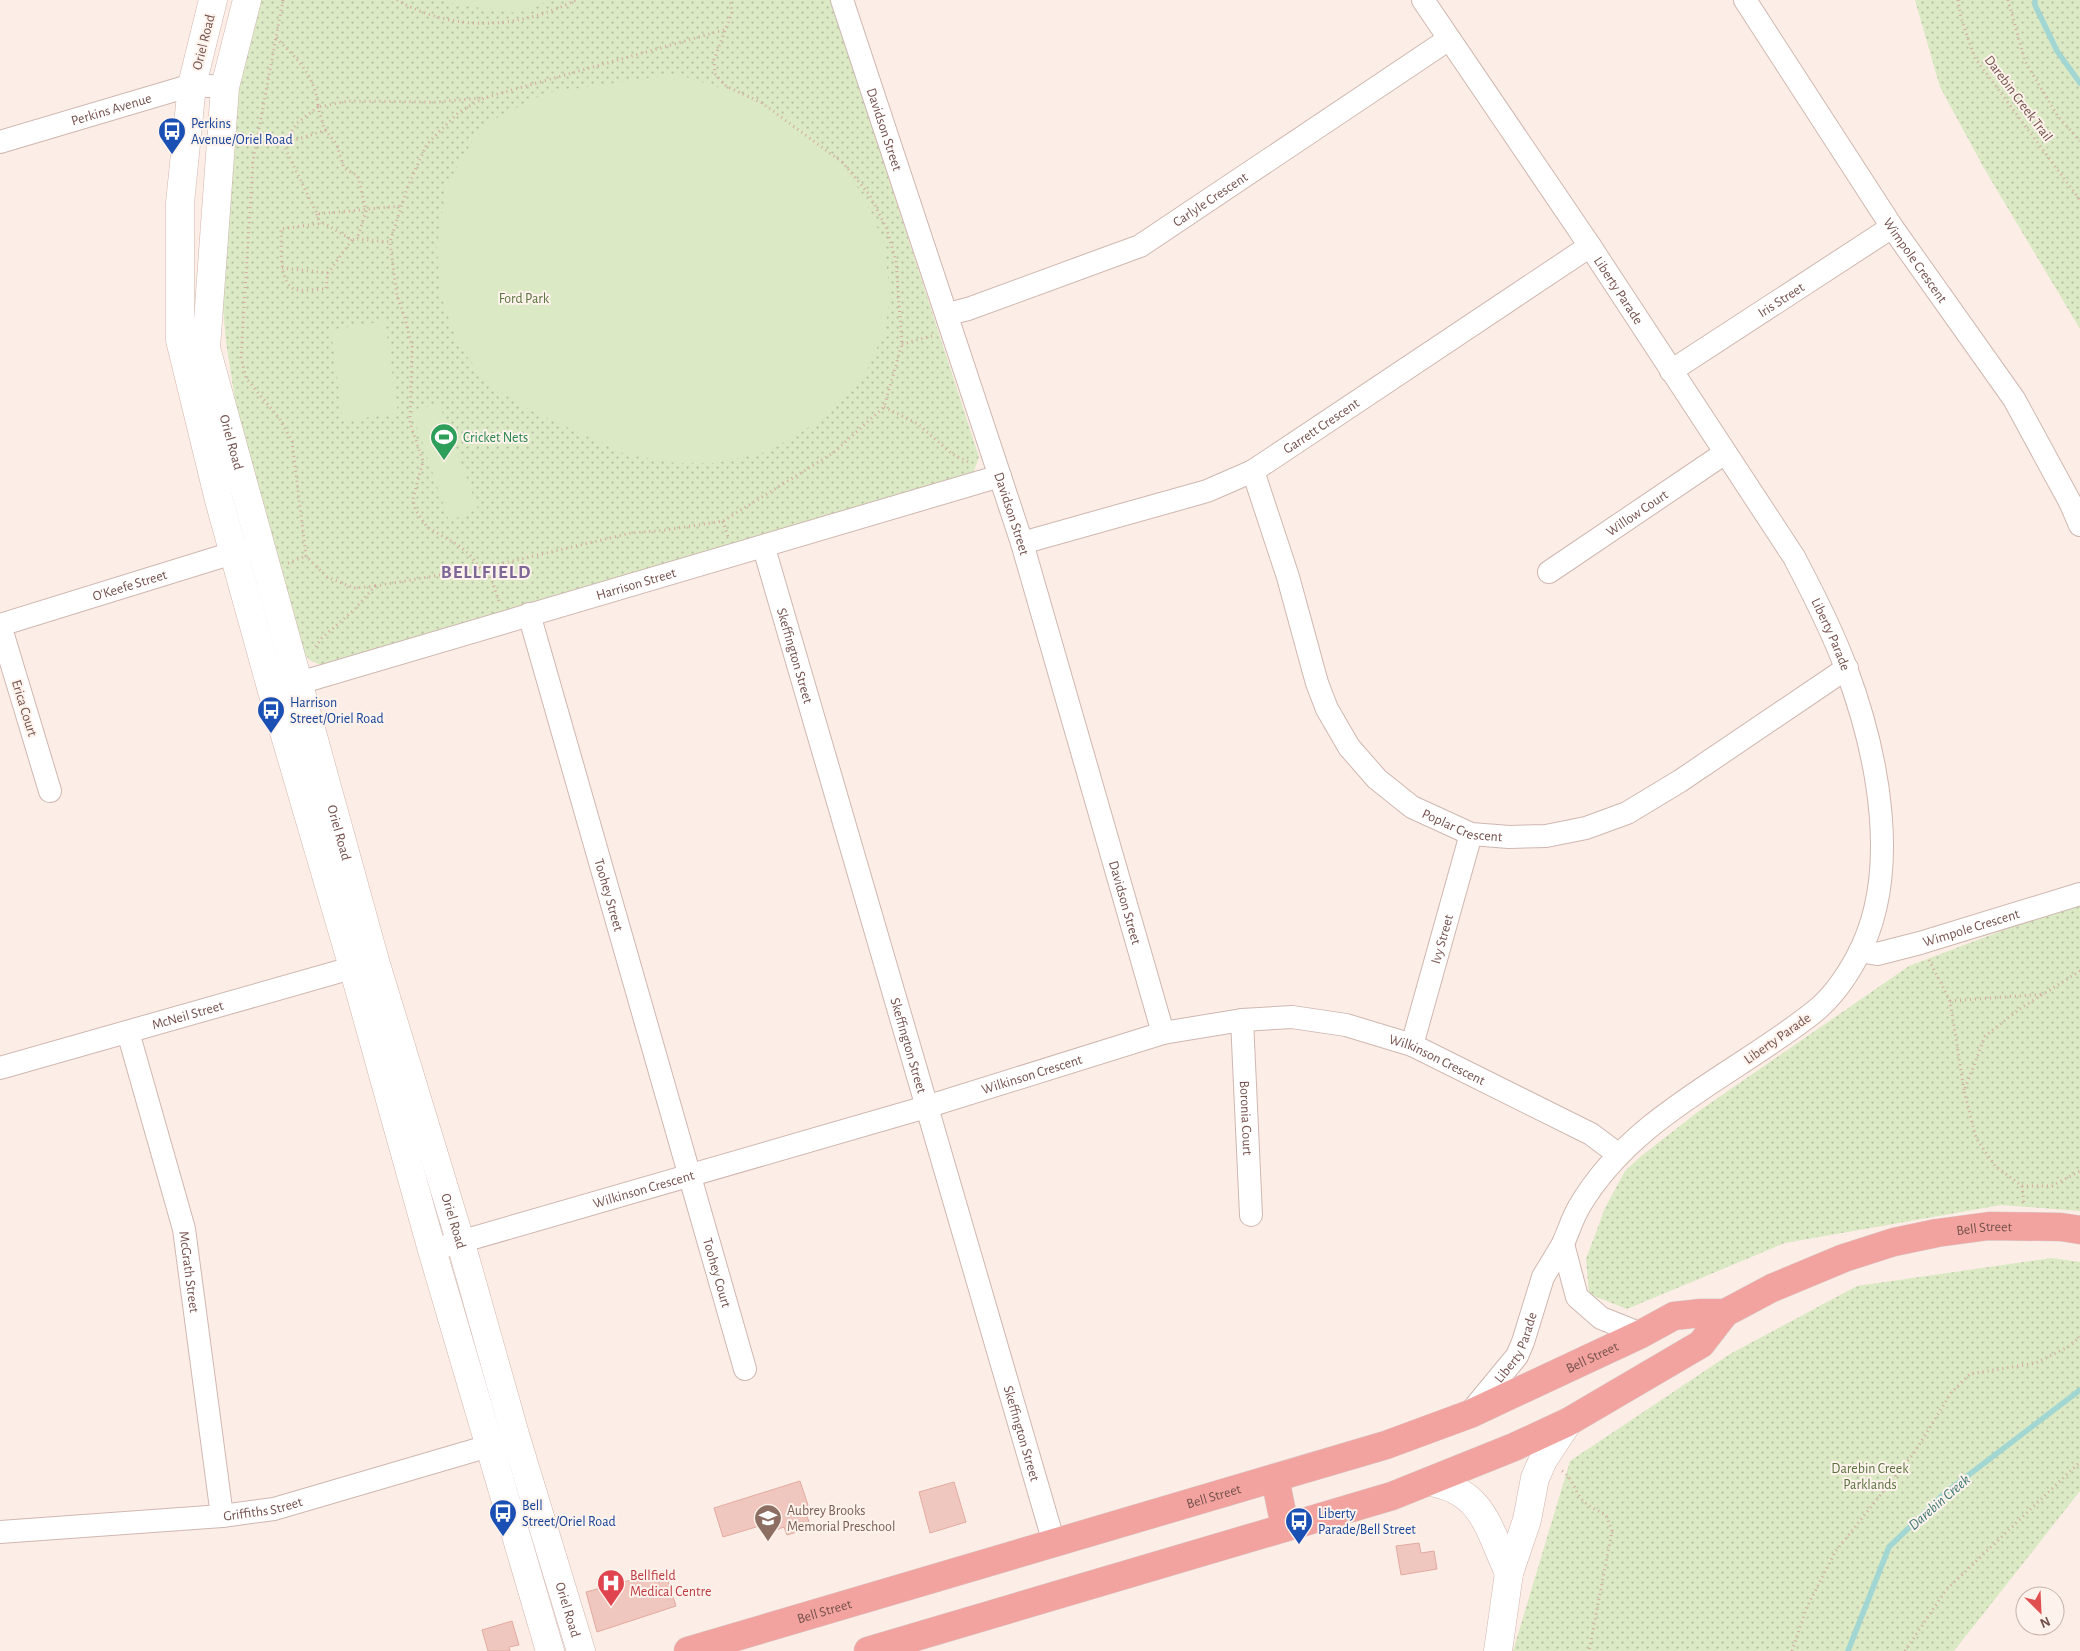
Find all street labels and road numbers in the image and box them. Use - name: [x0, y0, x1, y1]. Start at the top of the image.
- street label: Oriel Road: [190, 13, 218, 72]
- street label: Darebin Creek Trail: [1982, 53, 2055, 144]
- street label: Davidson Street: [864, 86, 904, 173]
- street label: Perkins Avenue: [70, 91, 153, 128]
- street label: Carlyle Crescent: [1171, 170, 1251, 230]
- street label: Wimpole Crescent: [1880, 216, 1950, 306]
- street label: Liberty Parade: [1591, 254, 1645, 327]
- street label: Iris Street: [1756, 280, 1807, 320]
- street label: Garrett Crescent: [1281, 396, 1362, 457]
- street label: Oriel Road: [217, 413, 245, 472]
- street label: Davidson Street: [991, 471, 1031, 557]
- street label: Willow Court: [1604, 487, 1671, 539]
- street label: Harrison Street: [595, 566, 678, 603]
- street label: O'Keefe Street: [91, 568, 169, 604]
- street label: Liberty Parade: [1808, 596, 1852, 673]
- street label: Skeffington Street: [774, 606, 815, 706]
- street label: Erica Court: [9, 678, 39, 739]
- street label: Oriel Road: [324, 803, 353, 862]
- street label: Poplar Crescent: [1420, 807, 1503, 844]
- street label: Toohey Street: [591, 857, 626, 933]
- street label: Davidson Street: [1106, 859, 1143, 947]
- street label: Wimpole Crescent: [1921, 907, 2022, 950]
- street label: Ivy Street: [1429, 913, 1456, 966]
- street label: Skeffington Street: [887, 996, 929, 1095]
- street label: McNeil Street: [150, 999, 226, 1032]
- street label: Liberty Parade: [1742, 1011, 1814, 1067]
- street label: Wilkinson Crescent: [1387, 1032, 1488, 1088]
- street label: Wilkinson Crescent: [980, 1053, 1084, 1097]
- street label: Boronia Court: [1237, 1080, 1254, 1156]
- street label: Wilkinson Crescent: [591, 1168, 696, 1211]
- street label: Oriel Road: [438, 1192, 468, 1250]
- street label: Bell Street: [1955, 1220, 2013, 1238]
- street label: McGrath Street: [176, 1230, 201, 1314]
- street label: Toohey Court: [700, 1237, 733, 1310]
- street label: Liberty Parade: [1492, 1311, 1540, 1386]
- street label: Bell Street: [1564, 1339, 1621, 1376]
- street label: Skeffington Street: [1000, 1384, 1042, 1483]
- street label: Bell Street: [1185, 1482, 1243, 1511]
- street label: Griffiths Street: [222, 1495, 305, 1524]
- street label: Oriel Road: [552, 1580, 582, 1639]
- street label: Bell Street: [796, 1597, 854, 1626]

